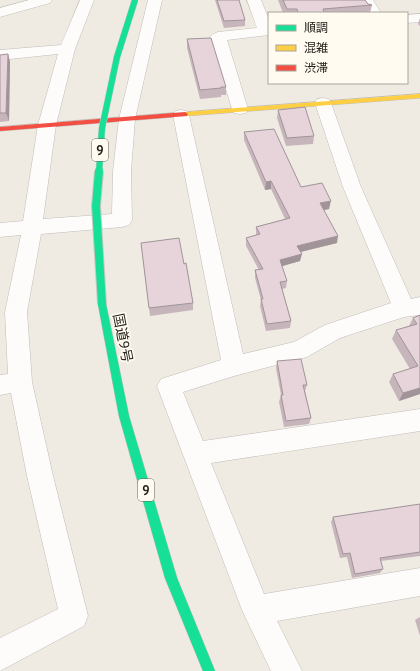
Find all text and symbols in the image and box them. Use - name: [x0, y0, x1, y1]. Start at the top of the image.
- legend: [268, 12, 408, 84]
- text: 順調: [304, 20, 328, 35]
- text: 混雑: [304, 40, 328, 55]
- text: 渋滞: [304, 60, 328, 75]
- road number: 9: [92, 139, 108, 161]
- street label: 国道9号: [109, 312, 137, 364]
- road number: 9: [138, 479, 154, 501]

